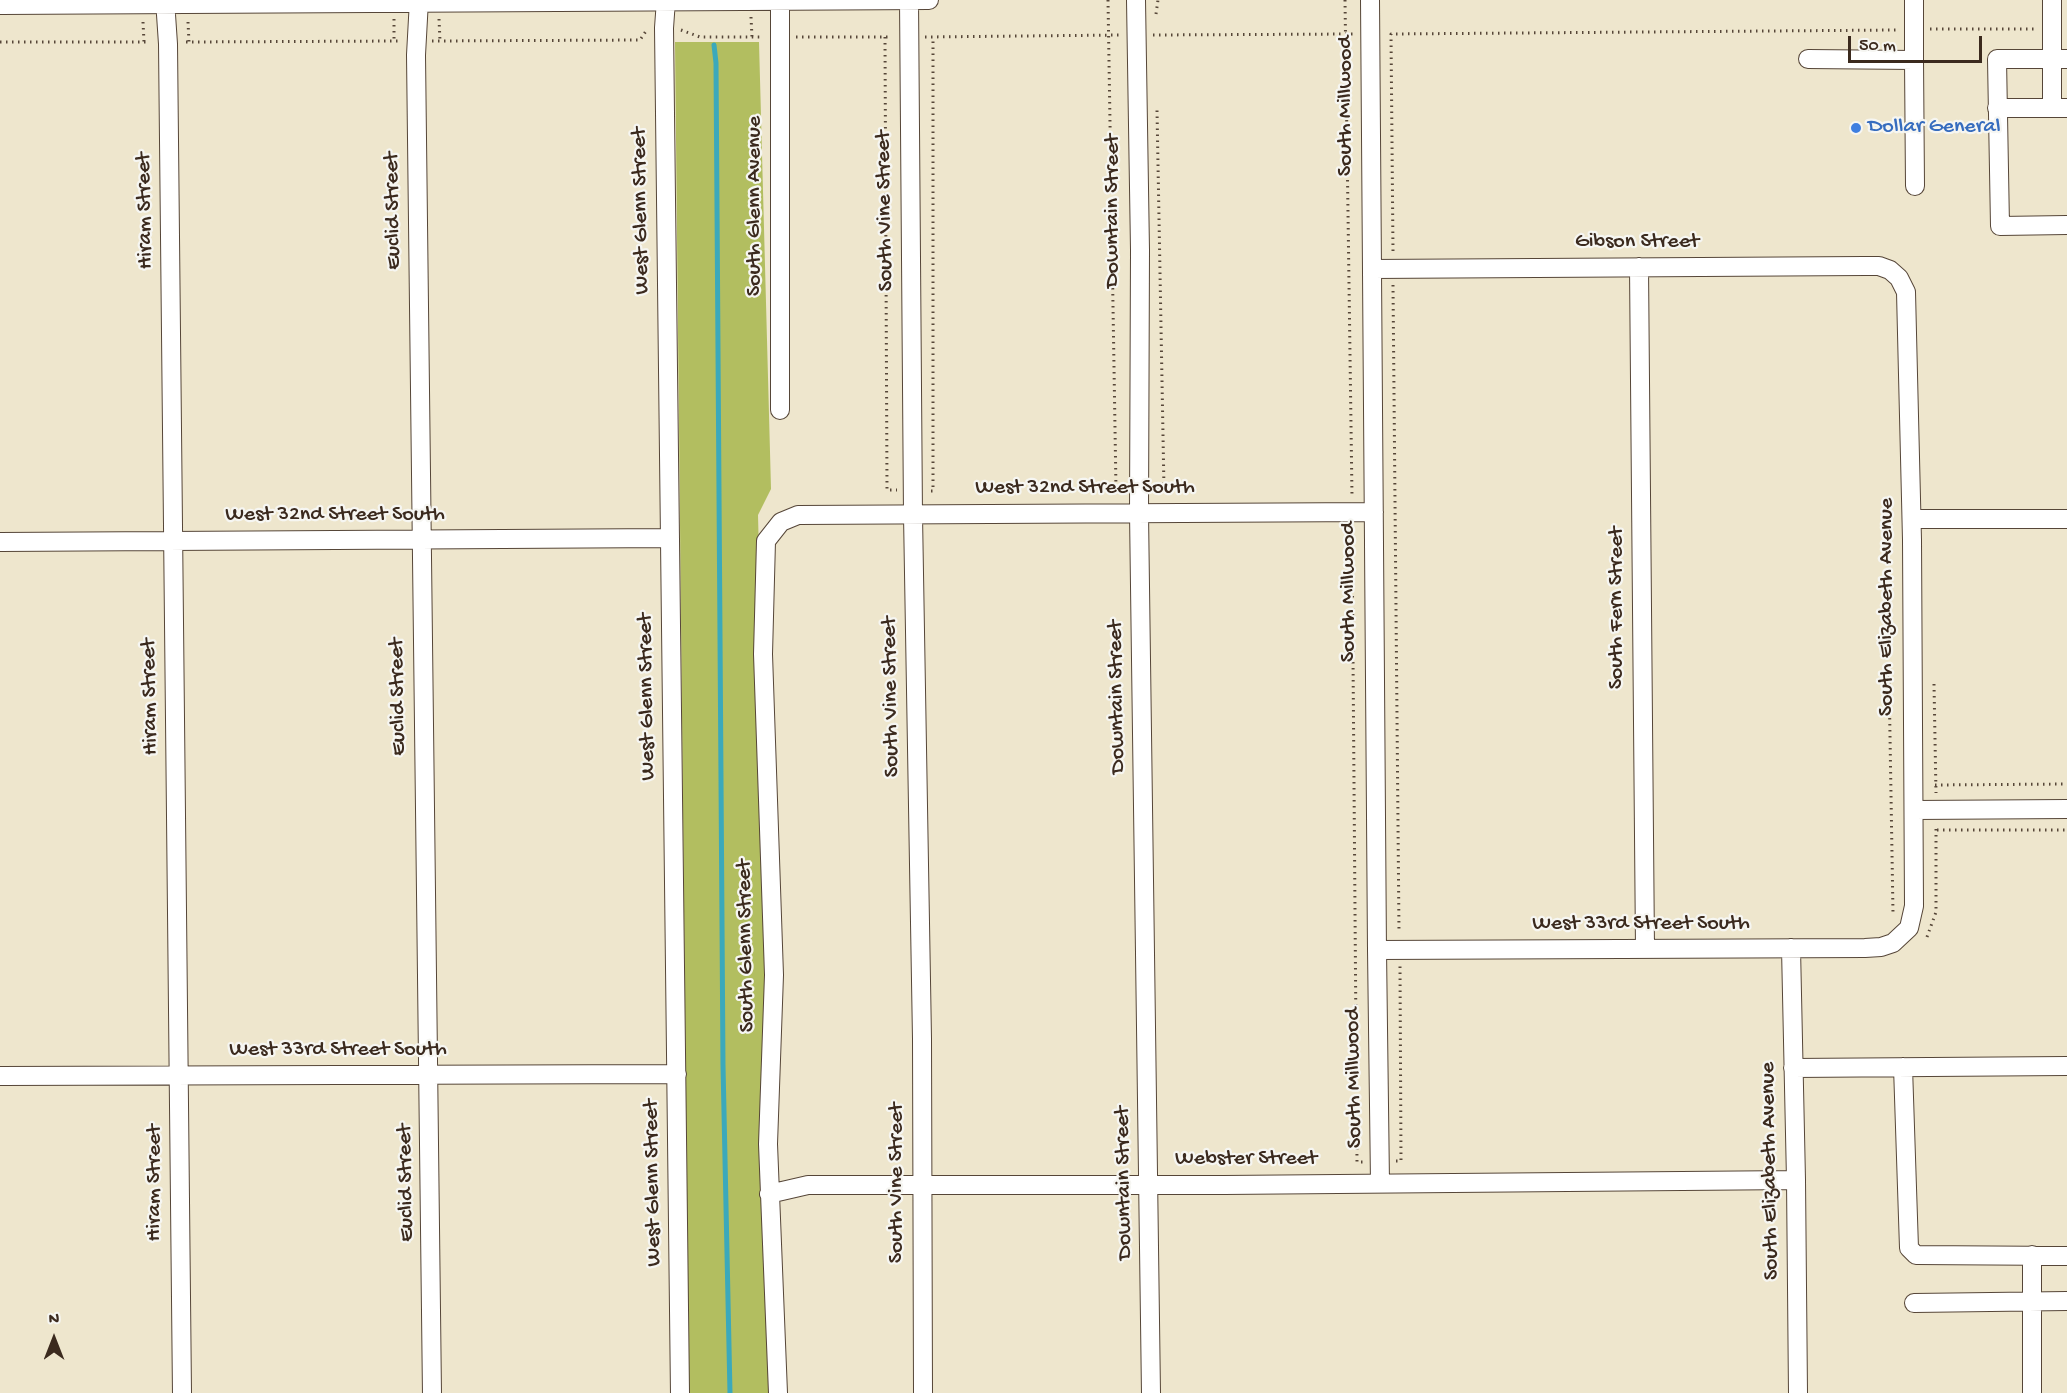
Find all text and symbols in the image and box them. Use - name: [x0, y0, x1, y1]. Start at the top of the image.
- scale bar: [1851, 24, 1984, 62]
- street label: South Millwood: [1334, 36, 1360, 176]
- text: 50 m: [1859, 36, 1896, 57]
- place label: Dollar General: [1868, 115, 2001, 141]
- street label: South Glenn Avenue: [743, 116, 769, 296]
- marker: Dollar General: [1849, 121, 1863, 135]
- street label: West Glenn Street: [627, 127, 657, 295]
- street label: South Vine Street: [871, 130, 901, 292]
- street label: Downtain Street: [1101, 134, 1127, 288]
- street label: Hiram Street: [132, 152, 160, 270]
- street label: Euclid Street: [380, 152, 408, 270]
- street label: Gibson Street: [1575, 230, 1699, 256]
- street label: West 32nd Street South: [975, 476, 1195, 502]
- street label: South Elizabeth Avenue: [1875, 498, 1901, 716]
- street label: West 32nd Street South: [225, 503, 445, 529]
- street label: South Millwood: [1337, 522, 1363, 662]
- street label: South Fern Street: [1605, 527, 1631, 689]
- street label: West Glenn Street: [633, 613, 663, 781]
- street label: South Vine Street: [877, 616, 907, 778]
- street label: Downtain Street: [1103, 620, 1133, 774]
- street label: Hiram Street: [137, 638, 165, 756]
- street label: Euclid Street: [385, 638, 413, 756]
- street label: South Glenn Street: [732, 859, 762, 1033]
- street label: West 33rd Street South: [1532, 912, 1750, 938]
- street label: South Millwood: [1341, 1008, 1369, 1148]
- street label: West 33rd Street South: [229, 1038, 447, 1064]
- street label: South Elizabeth Avenue: [1756, 1062, 1786, 1280]
- street label: West Glenn Street: [639, 1099, 669, 1267]
- street label: South Vine Street: [885, 1103, 911, 1263]
- street label: Downtain Street: [1110, 1106, 1140, 1260]
- street label: Euclid Street: [393, 1124, 421, 1242]
- street label: Hiram Street: [143, 1125, 169, 1241]
- street label: Webster Street: [1175, 1147, 1317, 1173]
- north arrow: [24, 1309, 84, 1369]
- text: N: [49, 1311, 59, 1330]

